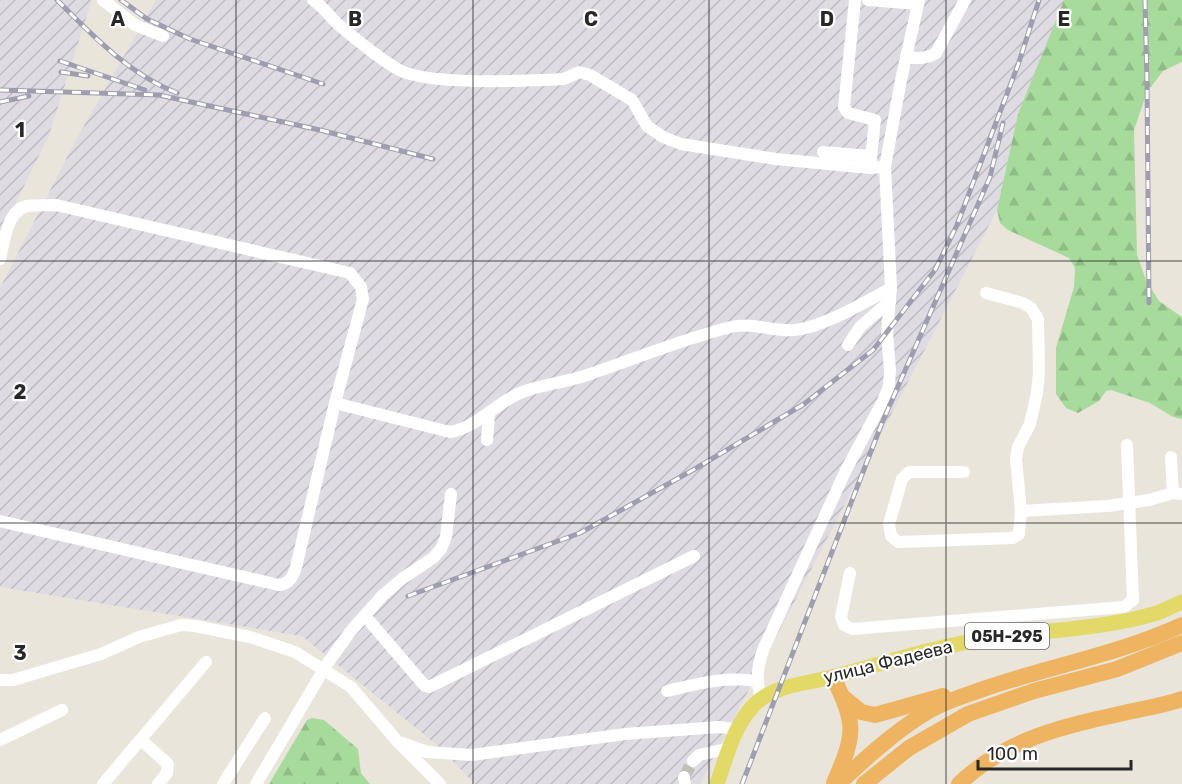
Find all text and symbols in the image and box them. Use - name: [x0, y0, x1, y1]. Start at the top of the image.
- text: A: [111, 7, 126, 31]
- text: B: [348, 7, 362, 31]
- text: C: [584, 7, 598, 31]
- text: D: [820, 7, 834, 31]
- text: E: [1058, 7, 1070, 31]
- text: 1: [15, 118, 25, 142]
- text: 2: [14, 380, 27, 404]
- road number: 05Н-295: [965, 623, 1049, 649]
- street label: улица Фадеева: [821, 635, 955, 689]
- text: 3: [13, 641, 27, 665]
- scale bar: [978, 733, 1131, 771]
- text: 100 m: [987, 743, 1038, 765]

